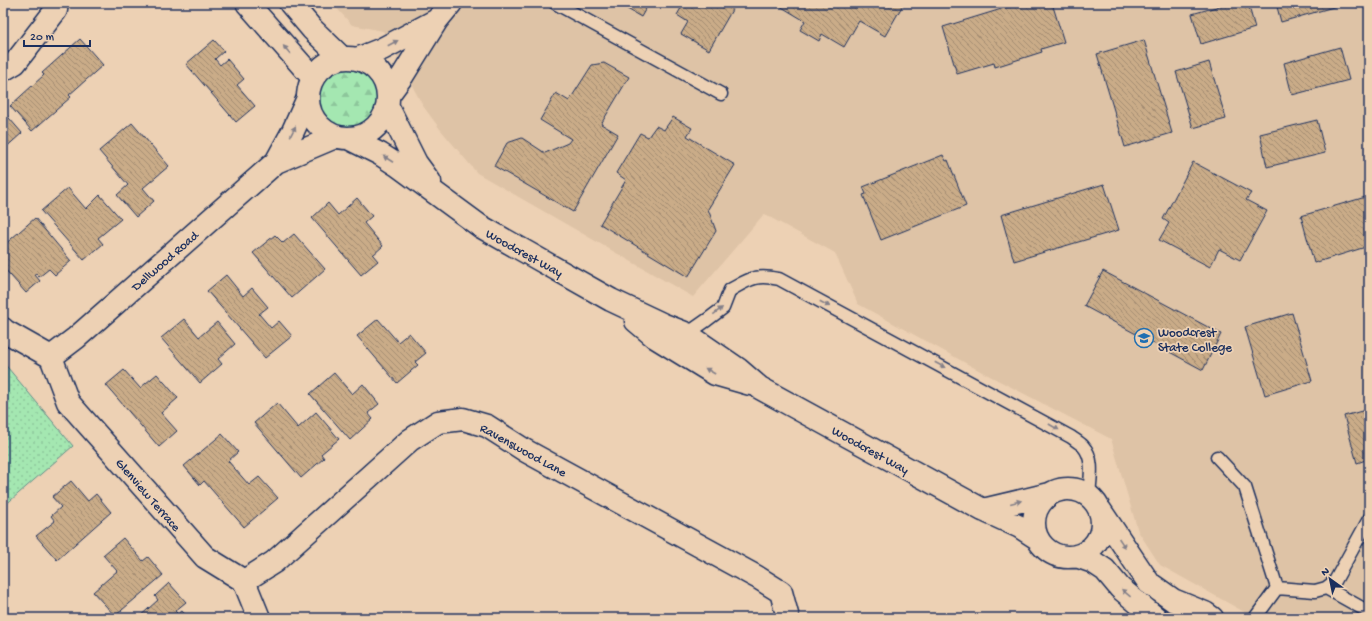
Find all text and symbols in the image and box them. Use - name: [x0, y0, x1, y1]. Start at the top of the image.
- scale bar: [24, 22, 90, 48]
- text: 20 m: [30, 31, 55, 45]
- one-way arrow: [387, 40, 399, 46]
- one-way arrow: [283, 45, 292, 54]
- one-way arrow: [290, 125, 296, 137]
- one-way arrow: [383, 155, 393, 163]
- street label: Woodcrest Way: [483, 227, 565, 282]
- street label: Dellwood Road: [128, 228, 203, 296]
- one-way arrow: [819, 301, 831, 307]
- one-way arrow: [713, 307, 724, 315]
- place label: Woodcrest State College: [1158, 326, 1232, 356]
- school or university icon: Woodcrest State College: [1133, 327, 1155, 349]
- one-way arrow: [934, 362, 946, 368]
- one-way arrow: [704, 367, 716, 374]
- street label: Ravenswood Lane: [477, 421, 569, 481]
- street label: Woodcrest Way: [829, 424, 911, 479]
- one-way arrow: [1048, 424, 1060, 430]
- street label: Glenview Terrace: [111, 456, 183, 535]
- one-way arrow: [1010, 499, 1022, 505]
- one-way arrow: [1118, 537, 1126, 548]
- north arrow: [1310, 559, 1350, 599]
- text: N: [1319, 565, 1332, 579]
- one-way arrow: [1121, 588, 1132, 597]

